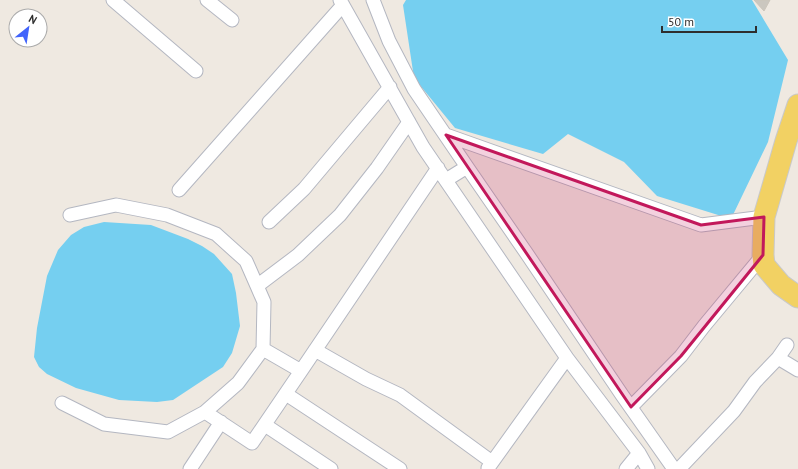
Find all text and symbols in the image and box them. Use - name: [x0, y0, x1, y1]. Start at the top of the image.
- north arrow: [8, 8, 48, 48]
- scale bar: [662, 8, 756, 34]
- text: N: [26, 11, 40, 27]
- text: 50 m: [668, 14, 694, 29]

